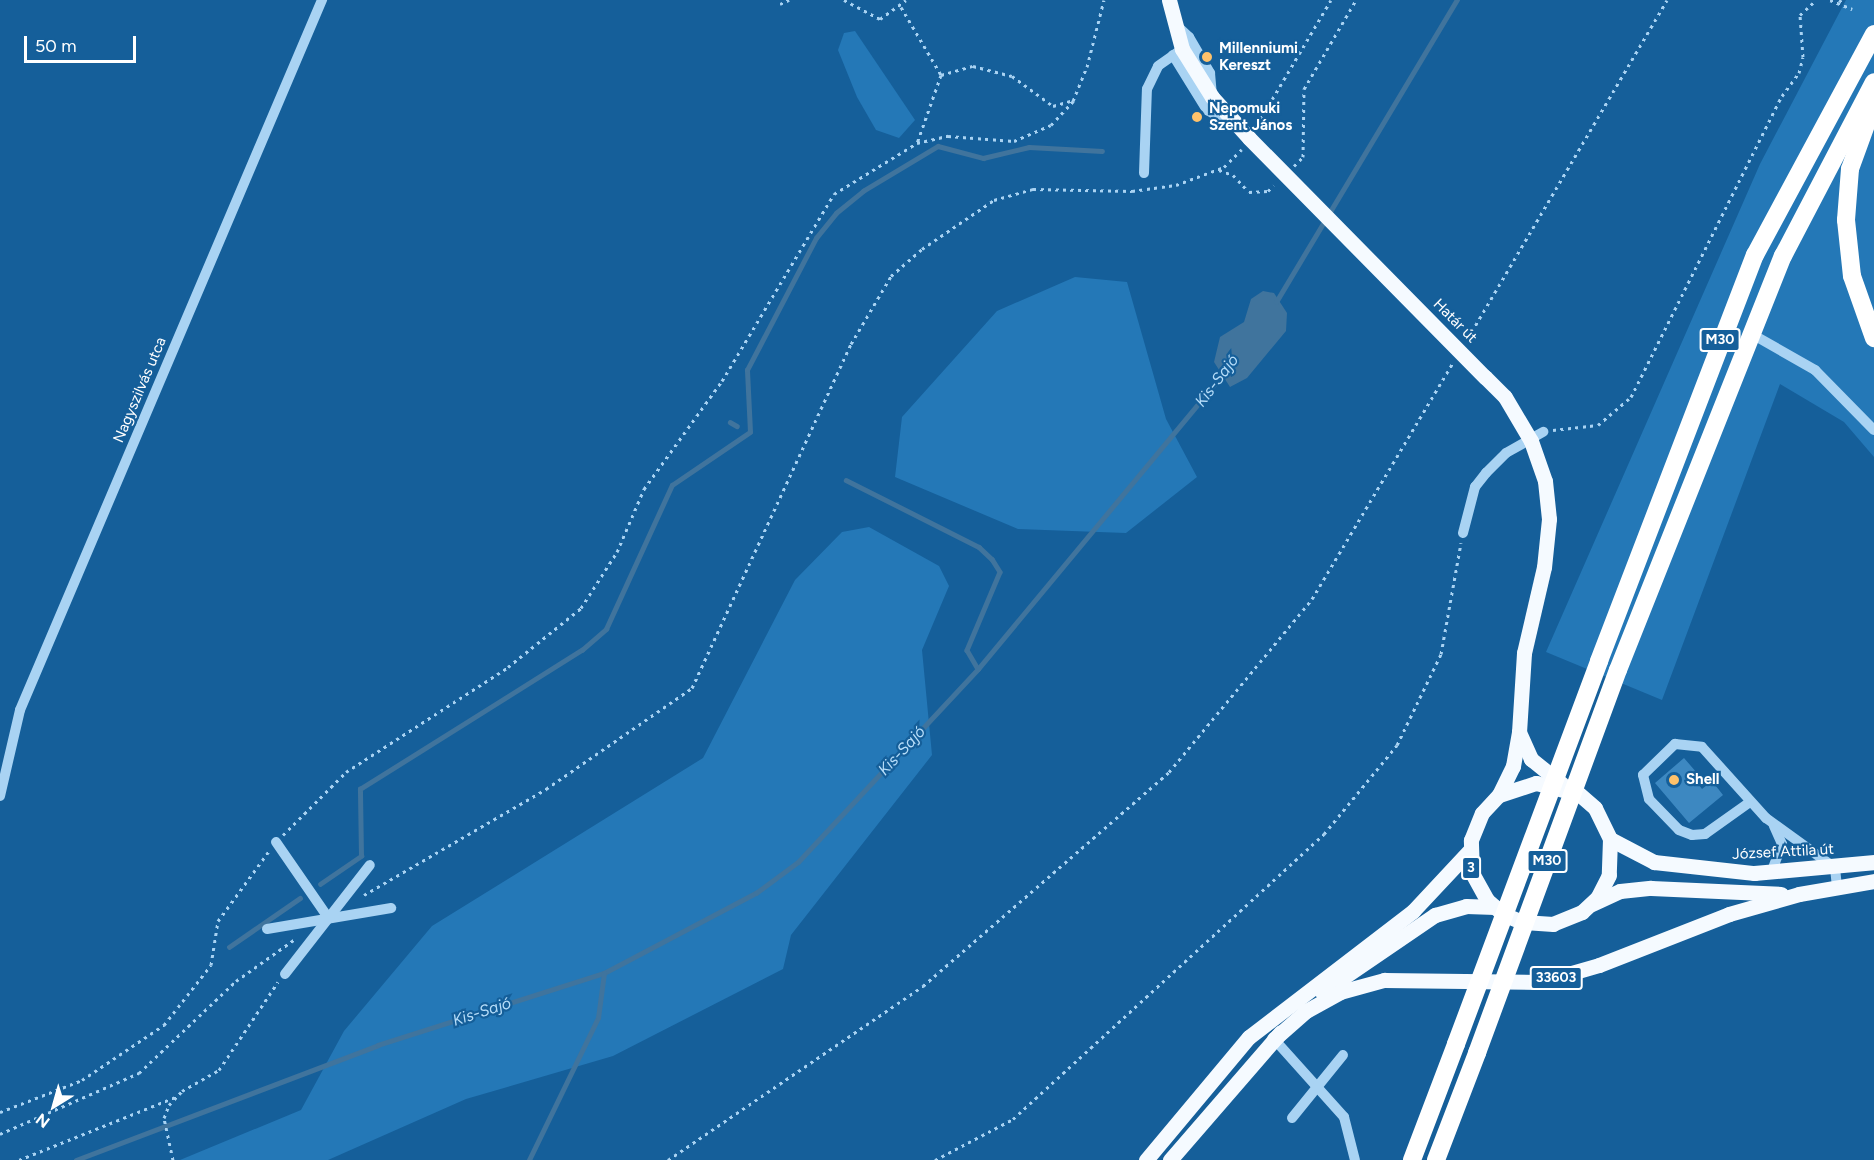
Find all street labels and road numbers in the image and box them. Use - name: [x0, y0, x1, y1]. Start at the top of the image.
- street label: Határ út: [1429, 295, 1481, 347]
- road number: M30: [1699, 329, 1741, 351]
- street label: Nagyszilvás utca: [110, 335, 170, 445]
- street label: József Attila út: [1732, 840, 1834, 864]
- road number: M30: [1526, 850, 1568, 872]
- road number: 3: [1460, 857, 1482, 879]
- road number: 33603: [1529, 967, 1583, 989]

